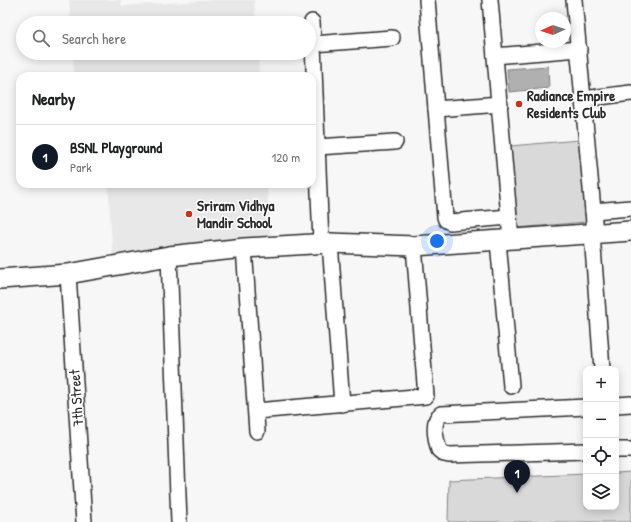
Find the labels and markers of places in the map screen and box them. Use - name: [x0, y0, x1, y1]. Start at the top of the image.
- place label: Radiance Empire Residents Club: [527, 85, 615, 123]
- marker: Radiance Empire Residents Club: [514, 99, 524, 109]
- place label: Sriram Vidhya Mandir School: [197, 195, 275, 233]
- marker: Sriram Vidhya Mandir School: [184, 209, 194, 219]
- pin: 1: [504, 460, 530, 493]

